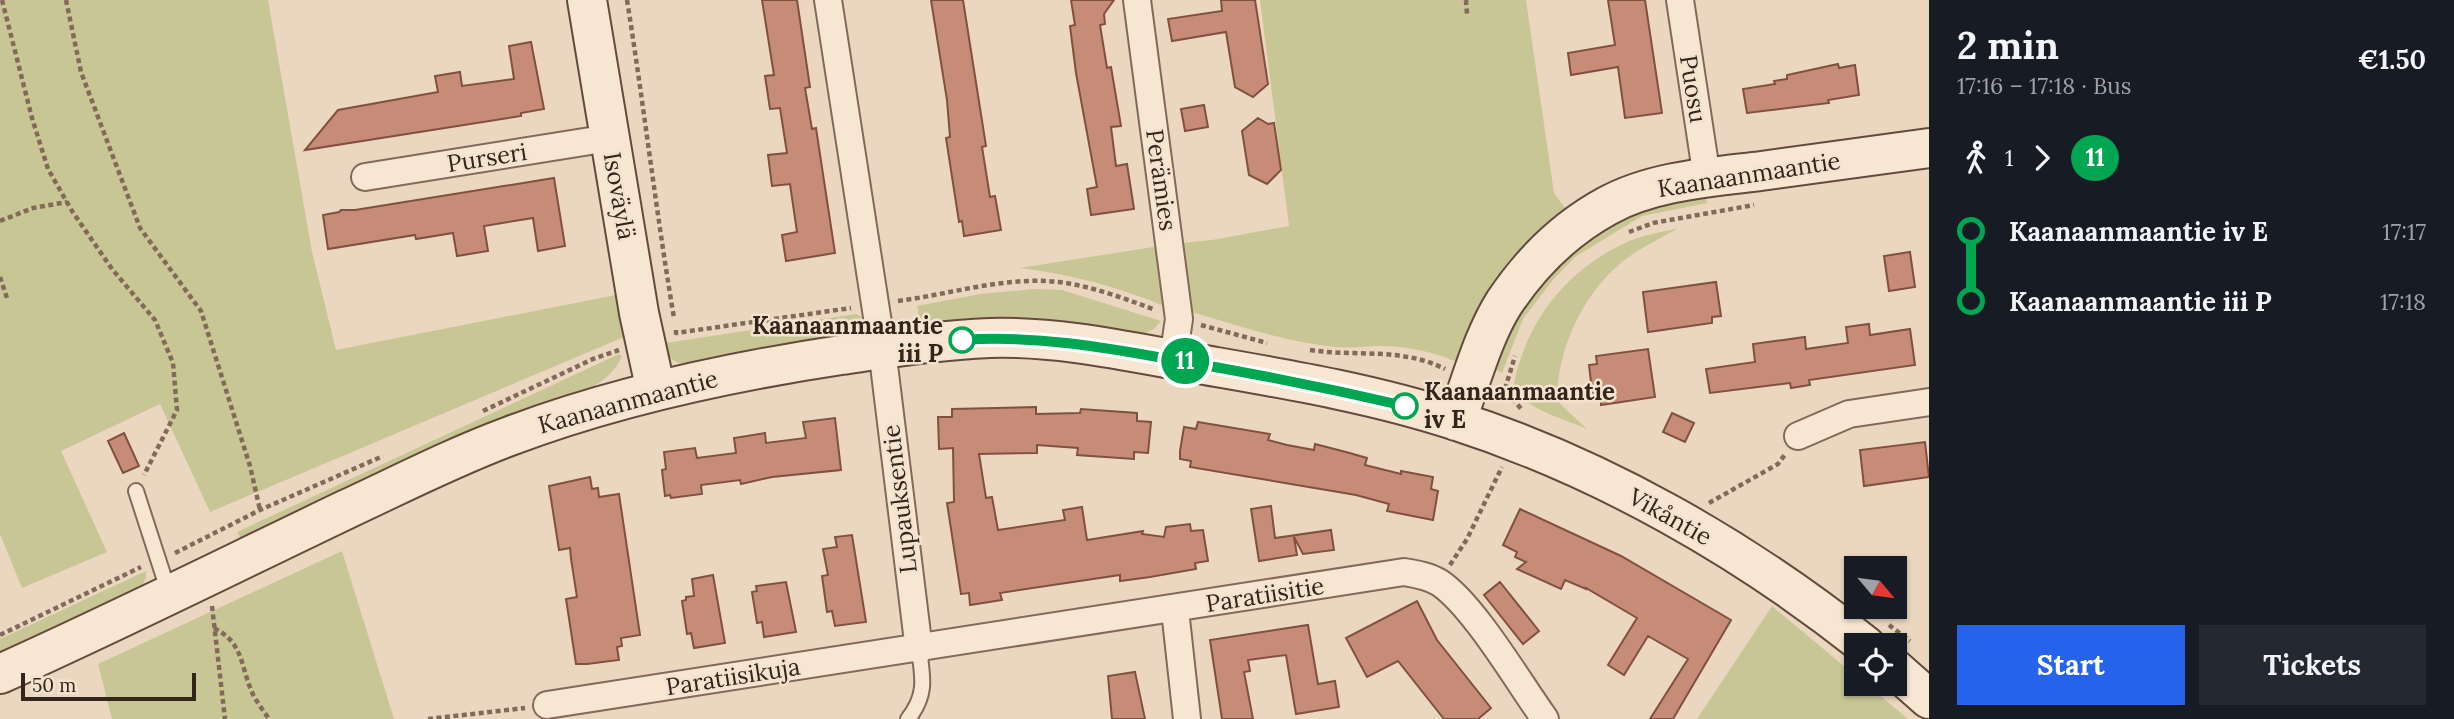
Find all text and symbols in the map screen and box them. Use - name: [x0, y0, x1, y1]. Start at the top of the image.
- text: 2 min: [1957, 21, 2059, 69]
- text: €1.50: [2358, 43, 2426, 76]
- street label: Puosu: [1673, 53, 1714, 125]
- text: 17:16 – 17:18 · Bus: [1957, 71, 2131, 100]
- street label: Perämies: [1139, 127, 1184, 233]
- street label: Purseri: [445, 136, 529, 179]
- icon: walk: [1957, 139, 1995, 177]
- icon: forward: [2023, 139, 2061, 177]
- text: 11: [2085, 142, 2105, 173]
- text: 1: [2005, 143, 2013, 172]
- street label: Kaanaanmaantie: [1655, 145, 1843, 204]
- street label: Isoväylä: [597, 150, 642, 242]
- text: Kaanaanmaantie iv E: [2009, 215, 2268, 248]
- text: 17:17: [2382, 217, 2426, 246]
- text: Kaanaanmaantie iii P: [2009, 285, 2272, 318]
- text: 17:18: [2380, 287, 2426, 316]
- place label: Kaanaanmaantie iii P: [752, 310, 943, 369]
- marker: Kaanaanmaantie iii P: [949, 327, 975, 353]
- line badge: 11: [1154, 338, 1216, 384]
- text: 11: [1175, 345, 1195, 376]
- street label: Kaanaanmaantie: [535, 363, 721, 440]
- place label: Kaanaanmaantie iv E: [1424, 376, 1615, 435]
- marker: Kaanaanmaantie iv E: [1392, 393, 1418, 419]
- street label: Lupauksentie: [875, 423, 924, 575]
- street label: Vikåntie: [1622, 481, 1717, 552]
- north arrow: [1844, 556, 1908, 620]
- map controls: [1844, 556, 1907, 696]
- street label: Paratiisitie: [1204, 570, 1326, 619]
- button: Start: [1957, 625, 2185, 705]
- button: Tickets: [2199, 625, 2426, 705]
- button: locate: [1844, 633, 1907, 696]
- street label: Paratiisikuja: [663, 651, 802, 702]
- scale bar: [21, 670, 196, 702]
- text: 50 m: [32, 673, 76, 697]

